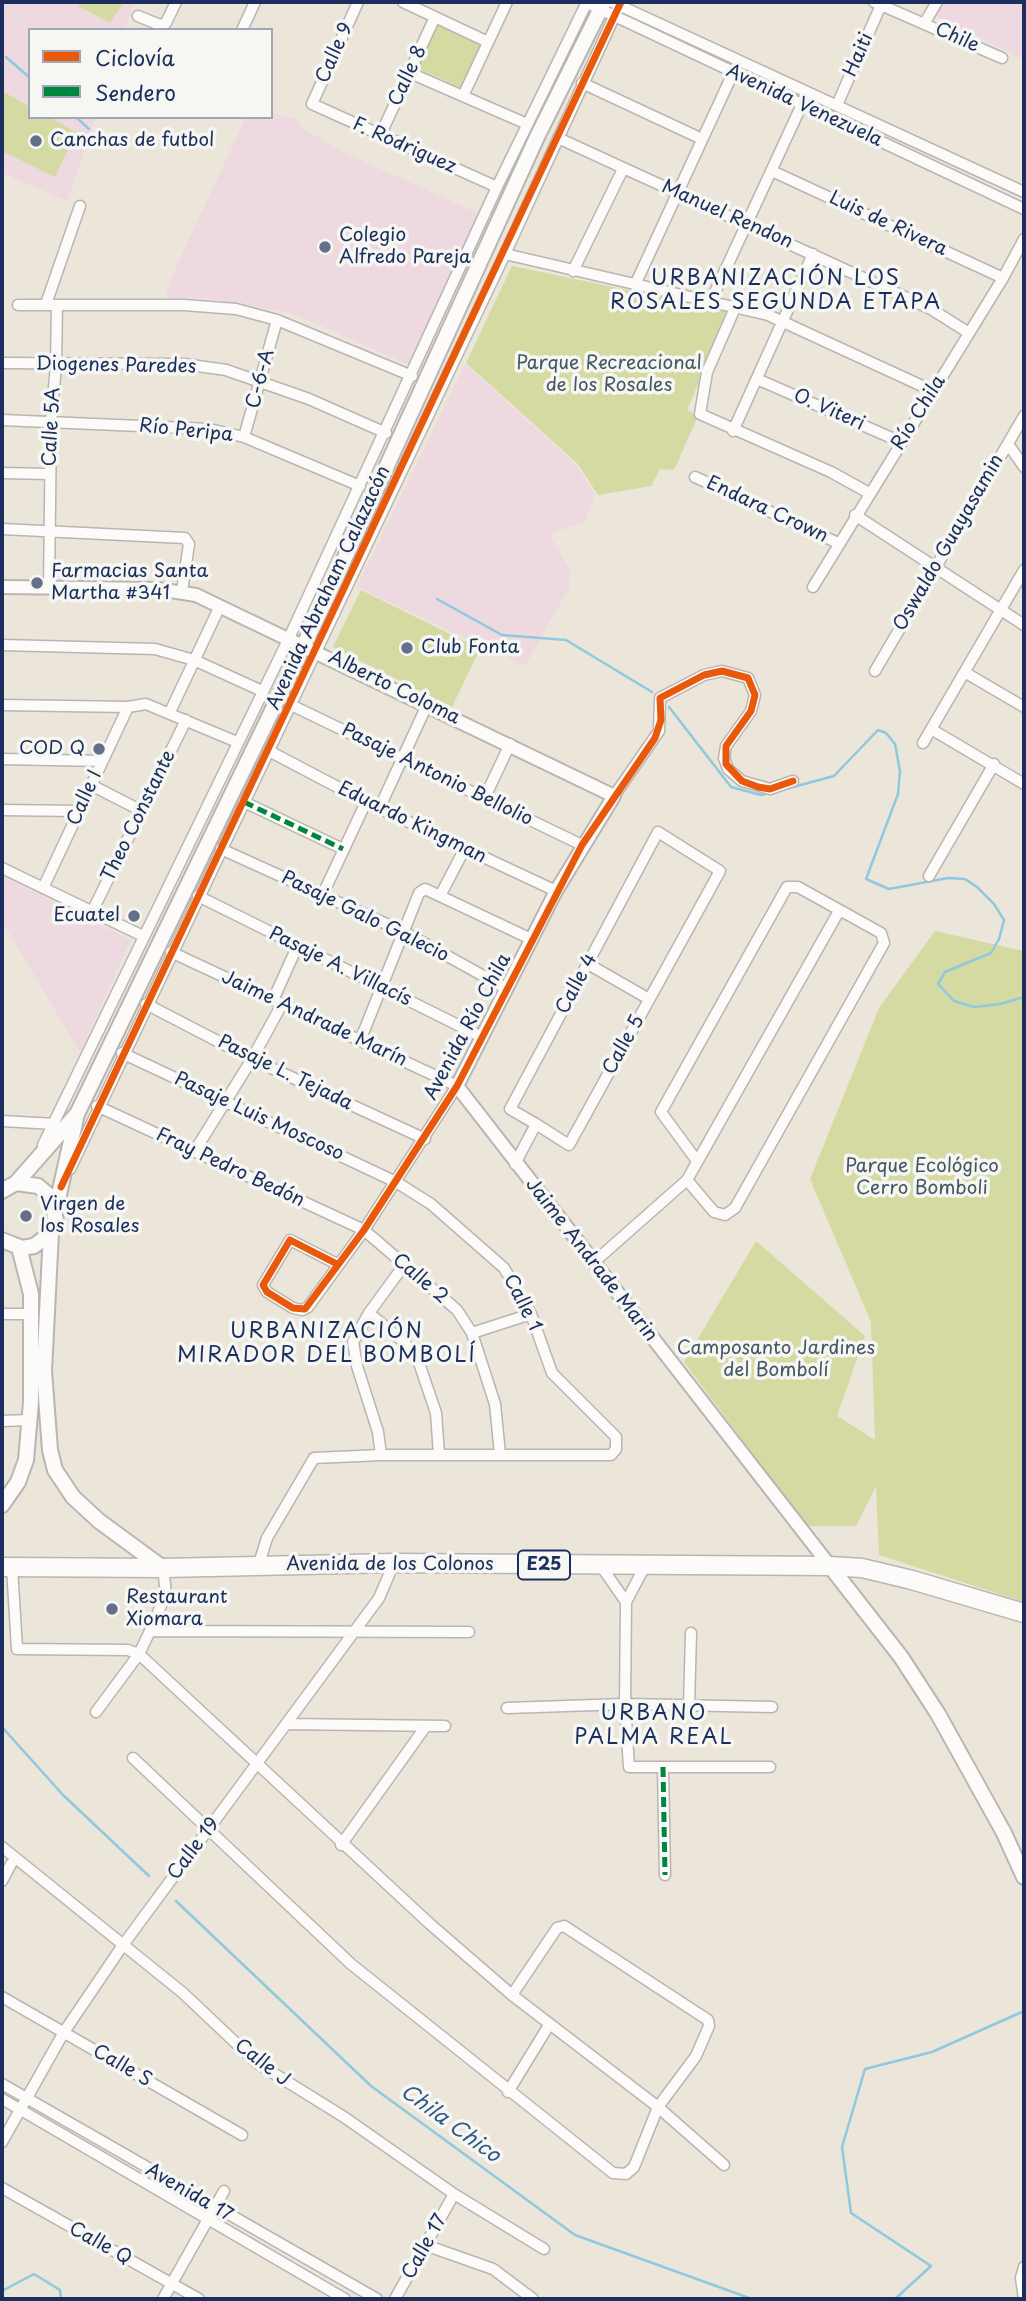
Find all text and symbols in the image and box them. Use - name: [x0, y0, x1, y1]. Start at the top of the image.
- street label: Chile: [931, 18, 983, 58]
- street label: Calle 9: [312, 19, 358, 87]
- legend: [28, 28, 273, 119]
- street label: Haiti: [839, 29, 879, 81]
- text: Ciclovía: [95, 41, 175, 73]
- street label: Calle 8: [384, 42, 432, 110]
- street label: Avenida Venezuela: [722, 60, 886, 152]
- text: Sendero: [95, 76, 176, 108]
- street label: F. Rodriguez: [349, 113, 459, 179]
- place label: Canchas de futbol: [50, 130, 214, 152]
- marker: Canchas de futbol: [28, 133, 44, 149]
- street label: Manuel Rendon: [658, 176, 796, 254]
- street label: Luis de Rivera: [825, 187, 951, 261]
- place label: Colegio Alfredo Pareja: [339, 225, 471, 269]
- marker: Colegio Alfredo Pareja: [317, 239, 333, 255]
- district label: URBANIZACIÓN LOS ROSALES SEGUNDA ETAPA: [613, 266, 939, 316]
- street label: C-6-A: [242, 347, 280, 411]
- street label: Diogenes Paredes: [36, 353, 196, 379]
- park label: Parque Recreacional de los Rosales: [516, 353, 702, 397]
- street label: Río Chila: [887, 371, 951, 455]
- street label: O. Viteri: [790, 384, 868, 436]
- street label: Calle 5A: [39, 387, 65, 467]
- street label: Río Peripa: [138, 415, 234, 447]
- street label: Oswaldo Guayasamin: [889, 451, 1009, 635]
- street label: Avenida Abraham Calazacón: [262, 462, 396, 714]
- street label: Endara Crown: [703, 472, 831, 548]
- place label: Farmacias Santa Martha #341: [51, 561, 208, 605]
- marker: Farmacias Santa Martha #341: [29, 575, 45, 591]
- place label: Club Fonta: [421, 637, 519, 659]
- marker: Club Fonta: [399, 640, 415, 656]
- street label: Alberto Coloma: [324, 646, 464, 730]
- street label: Pasaje Antonio Bellolio: [338, 719, 536, 831]
- place label: COD Q: [19, 738, 85, 760]
- marker: COD Q: [91, 741, 107, 757]
- street label: Theo Constante: [97, 747, 181, 885]
- street label: Calle I: [63, 767, 107, 829]
- street label: Eduardo Kingman: [334, 777, 490, 869]
- street label: Pasaje Galo Galecio: [278, 867, 452, 967]
- place label: Ecuatel: [53, 905, 120, 927]
- marker: Ecuatel: [126, 908, 142, 924]
- street label: Pasaje A. Villacís: [265, 923, 415, 1011]
- street label: Avenida Río Chila: [420, 950, 516, 1104]
- street label: Calle 4: [552, 950, 602, 1018]
- street label: Jaime Andrade Marín: [218, 966, 410, 1072]
- street label: Calle 5: [598, 1011, 650, 1079]
- street label: Pasaje L. Tejada: [214, 1031, 356, 1115]
- street label: Pasaje Luis Moscoso: [171, 1068, 347, 1166]
- street label: Fray Pedro Bedón: [152, 1124, 308, 1212]
- park label: Parque Ecológico Cerro Bomboli: [845, 1156, 999, 1200]
- street label: Jaime Andrade Marin: [520, 1174, 662, 1346]
- place label: Virgen de los Rosales: [40, 1194, 140, 1238]
- marker: Virgen de los Rosales: [18, 1208, 34, 1224]
- street label: Calle 2: [387, 1249, 453, 1309]
- street label: Calle 1: [498, 1271, 546, 1335]
- district label: URBANIZACIÓN MIRADOR DEL BOMBOLÍ: [181, 1319, 473, 1369]
- park label: Camposanto Jardines del Bombolí: [677, 1338, 875, 1382]
- road number: E25: [518, 1550, 570, 1580]
- street label: Avenida de los Colonos: [286, 1554, 494, 1576]
- place label: Restaurant Xiomara: [126, 1587, 228, 1631]
- marker: Restaurant Xiomara: [104, 1601, 120, 1617]
- district label: URBANO PALMA REAL: [576, 1701, 732, 1751]
- street label: Calle 19: [163, 1813, 225, 1885]
- street label: Calle J: [230, 2034, 294, 2092]
- street label: Calle S: [88, 2040, 156, 2092]
- water label: Chila Chico: [395, 2079, 505, 2169]
- street label: Avenida 17: [141, 2159, 237, 2227]
- street label: Calle 17: [398, 2210, 452, 2284]
- street label: Calle Q: [65, 2218, 135, 2270]

